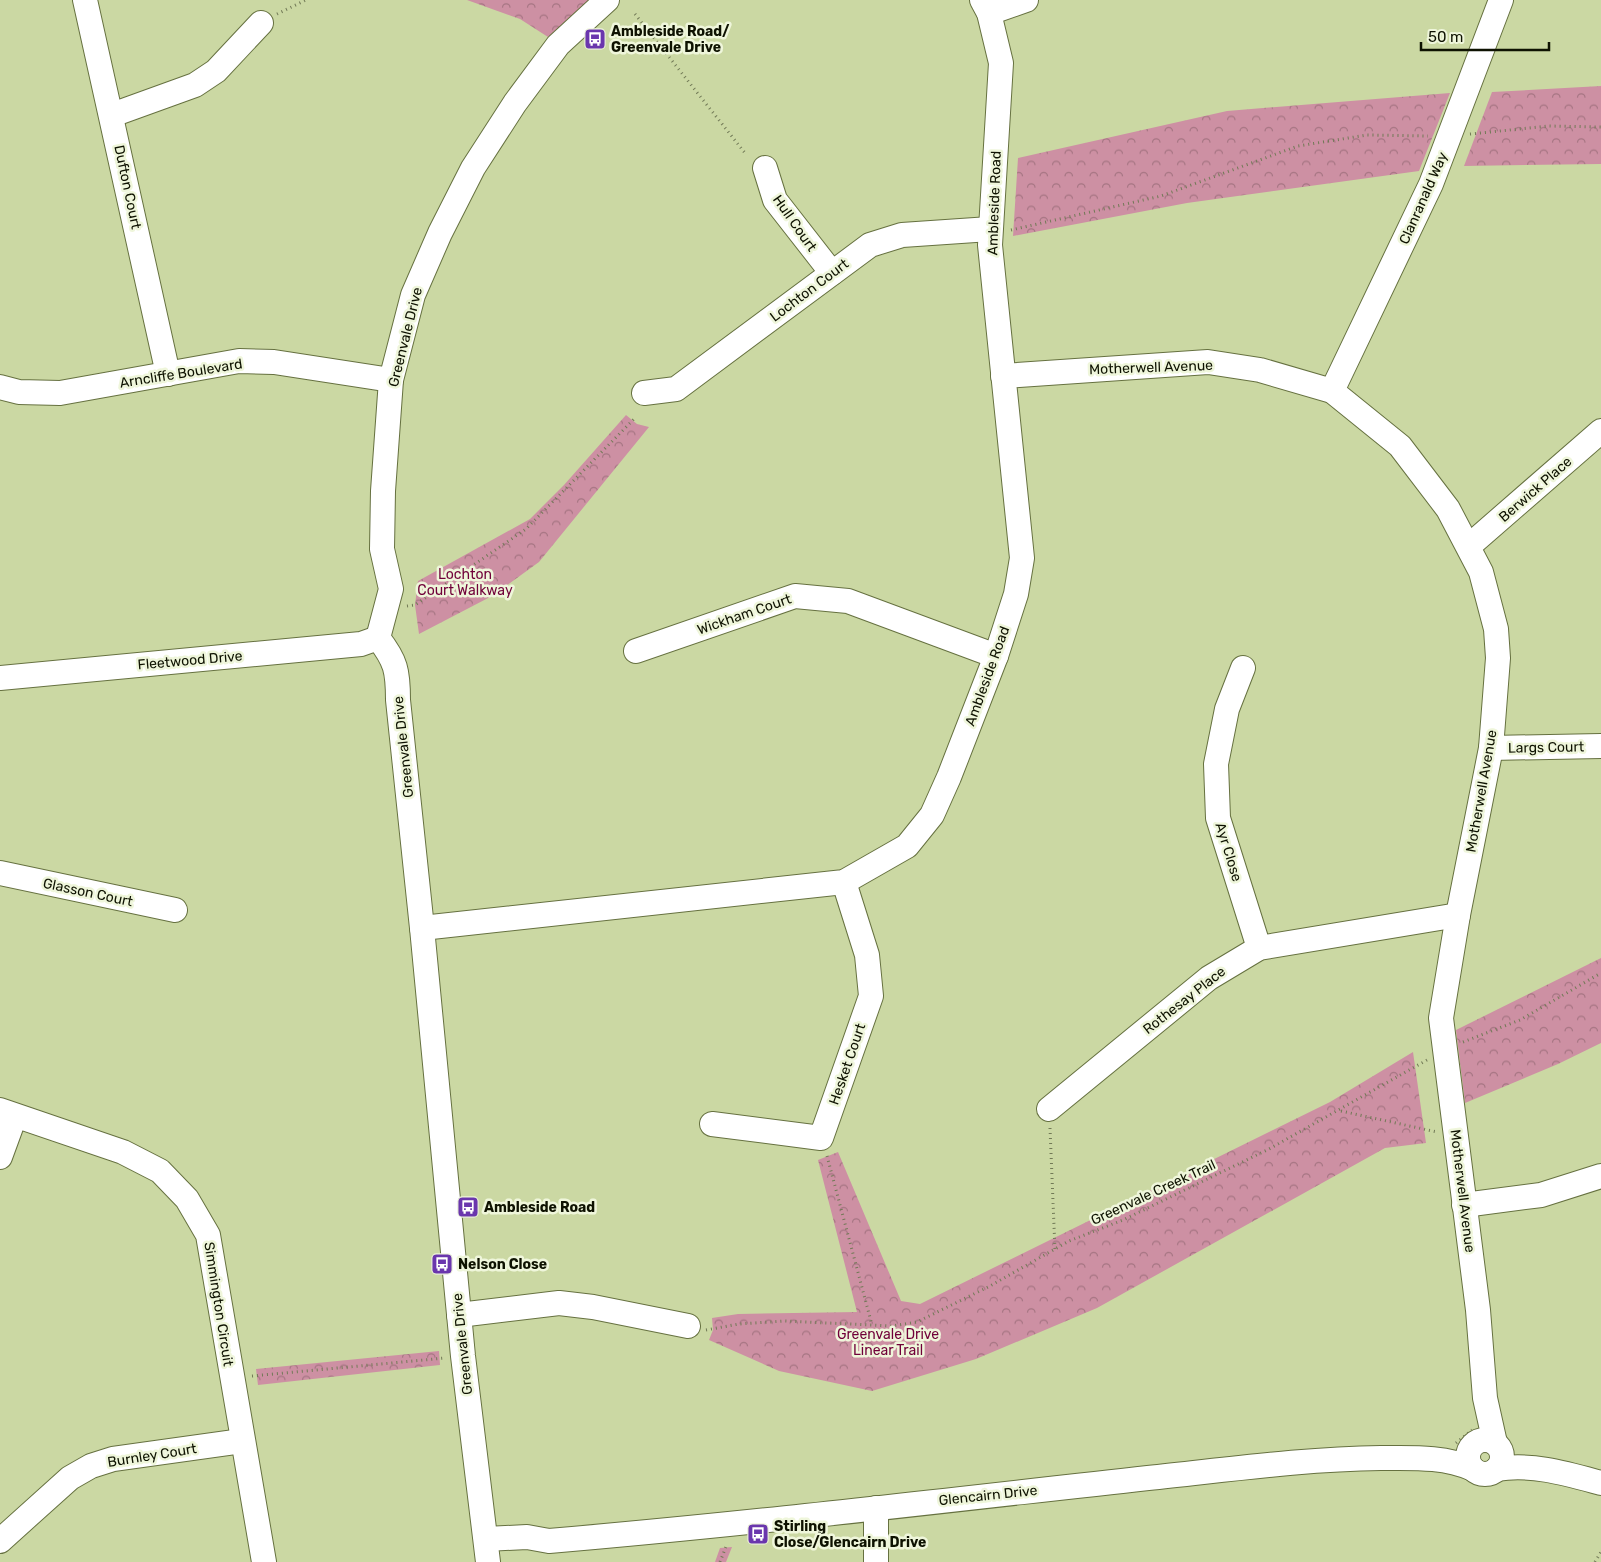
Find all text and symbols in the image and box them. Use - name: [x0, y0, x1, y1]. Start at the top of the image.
- scale bar: [1421, 20, 1548, 52]
- place label: Ambleside Road/ Greenvale Drive: [611, 23, 730, 56]
- bus stop icon: Ambleside Road/ Greenvale Drive: [583, 27, 607, 51]
- text: 50 m: [1428, 28, 1463, 46]
- street label: Dufton Court: [110, 144, 145, 231]
- street label: Clanranald Way: [1396, 149, 1452, 247]
- street label: Ambleside Road: [984, 150, 1005, 256]
- street label: Hull Court: [769, 192, 821, 255]
- street label: Lochton Court: [767, 255, 852, 325]
- street label: Greenvale Drive: [385, 285, 426, 389]
- street label: Arncliffe Boulevard: [118, 355, 244, 392]
- street label: Motherwell Avenue: [1089, 357, 1213, 378]
- street label: Berwick Place: [1495, 453, 1575, 526]
- park label: Lochton Court Walkway: [417, 566, 513, 599]
- street label: Wickham Court: [695, 590, 794, 639]
- street label: Ambleside Road: [962, 624, 1013, 728]
- street label: Fleetwood Drive: [137, 647, 243, 674]
- street label: Greenvale Drive: [390, 695, 417, 799]
- street label: Motherwell Avenue: [1462, 728, 1501, 854]
- street label: Largs Court: [1508, 738, 1585, 757]
- street label: Ayr Close: [1211, 821, 1246, 884]
- street label: Glasson Court: [41, 875, 135, 910]
- street label: Rothesay Place: [1140, 963, 1229, 1038]
- street label: Hesket Court: [826, 1021, 870, 1107]
- street label: Motherwell Avenue: [1447, 1128, 1479, 1254]
- street label: Greenvale Creek Trail: [1088, 1156, 1218, 1229]
- bus stop icon: Ambleside Road: [456, 1195, 480, 1219]
- place label: Ambleside Road: [484, 1199, 595, 1216]
- street label: Simmington Circuit: [200, 1241, 237, 1368]
- bus stop icon: Nelson Close: [430, 1252, 454, 1276]
- place label: Nelson Close: [458, 1256, 547, 1273]
- street label: Greenvale Drive: [449, 1292, 476, 1396]
- park label: Greenvale Drive Linear Trail: [837, 1326, 939, 1359]
- street label: Burnley Court: [106, 1440, 198, 1471]
- street label: Glencairn Drive: [938, 1482, 1038, 1509]
- place label: Stirling Close/Glencairn Drive: [774, 1518, 926, 1551]
- bus stop icon: Stirling Close/Glencairn Drive: [746, 1522, 770, 1546]

